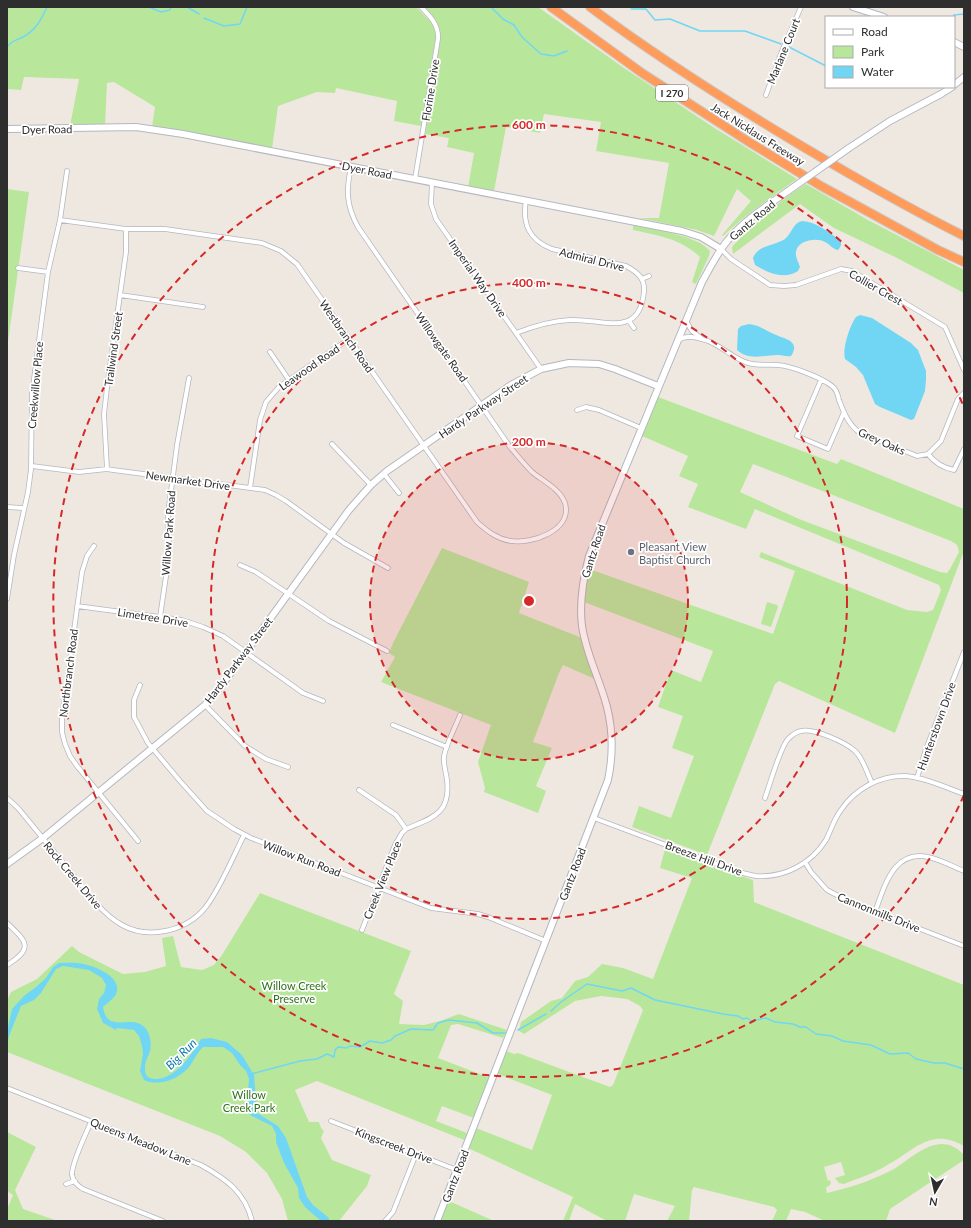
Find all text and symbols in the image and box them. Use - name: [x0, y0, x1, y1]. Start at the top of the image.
- street label: Marlane Court: [764, 16, 802, 86]
- legend: [825, 16, 955, 88]
- text: Road: [861, 24, 888, 39]
- text: Park: [861, 44, 885, 59]
- street label: Florine Drive: [419, 58, 441, 122]
- text: Water: [861, 64, 894, 79]
- road number: I 270: [656, 85, 688, 101]
- street label: Jack Nicklaus Freeway: [709, 100, 807, 168]
- text: 600 m: [512, 117, 546, 132]
- street label: Dyer Road: [22, 122, 72, 136]
- street label: Dyer Road: [341, 159, 393, 181]
- street label: Gantz Road: [726, 197, 778, 243]
- street label: Imperial Way Drive: [446, 237, 510, 320]
- street label: Admiral Drive: [558, 245, 626, 273]
- street label: Collier Crest: [847, 267, 905, 307]
- text: 400 m: [512, 275, 546, 290]
- street label: Westbranch Road: [317, 297, 377, 375]
- street label: Willowgate Road: [413, 310, 471, 384]
- street label: Trailwind Street: [101, 311, 125, 387]
- street label: Creekwillow Place: [25, 341, 45, 429]
- street label: Leawood Road: [276, 341, 342, 393]
- street label: Hardy Parkway Street: [436, 371, 530, 441]
- street label: Grey Oaks: [856, 425, 908, 457]
- text: 200 m: [512, 434, 546, 449]
- street label: Newmarket Drive: [145, 468, 231, 492]
- street label: Willow Park Road: [159, 490, 177, 576]
- street label: Gantz Road: [578, 523, 608, 579]
- place label: Pleasant View Baptist Church: [639, 540, 711, 566]
- marker: Pleasant View Baptist Church: [626, 547, 636, 557]
- centre of rings: [522, 594, 536, 608]
- street label: Limetree Drive: [117, 605, 190, 629]
- street label: Hardy Parkway Street: [201, 614, 275, 706]
- street label: Northbranch Road: [56, 628, 80, 718]
- street label: Hunterstown Drive: [914, 680, 958, 772]
- street label: Willow Run Road: [261, 837, 343, 879]
- street label: Breeze Hill Drive: [664, 838, 744, 878]
- street label: Rock Creek Drive: [41, 839, 105, 911]
- street label: Creek View Place: [360, 839, 404, 921]
- street label: Gantz Road: [556, 846, 588, 902]
- street label: Cannonmills Drive: [836, 889, 922, 935]
- park label: Willow Creek Preserve: [262, 979, 327, 1005]
- water label: Big Run: [162, 1035, 200, 1073]
- park label: Willow Creek Park: [223, 1088, 276, 1114]
- street label: Queens Meadow Lane: [88, 1115, 194, 1167]
- street label: Kingscreek Drive: [353, 1124, 435, 1166]
- street label: Gantz Road: [439, 1148, 471, 1204]
- north arrow: [915, 1172, 955, 1212]
- text: N: [928, 1195, 939, 1209]

